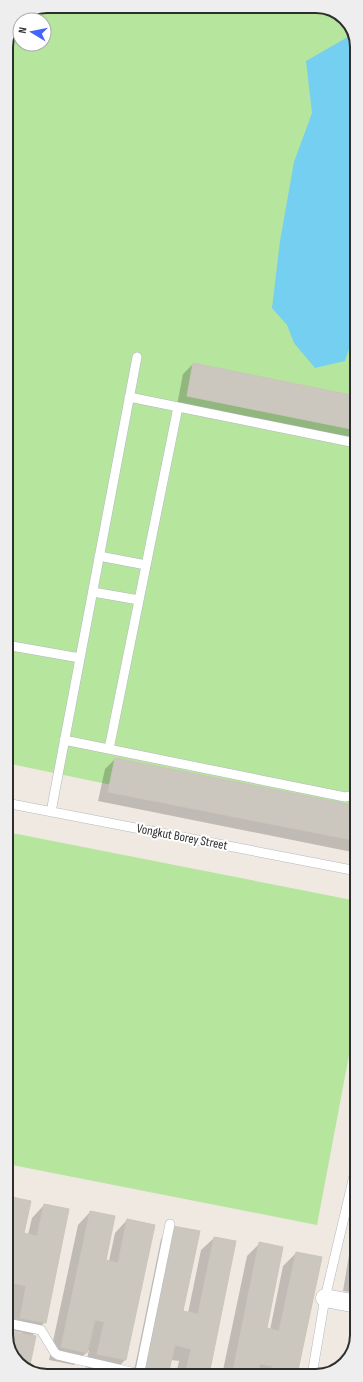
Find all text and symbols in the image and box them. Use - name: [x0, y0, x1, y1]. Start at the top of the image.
- north arrow: [12, 12, 52, 52]
- text: N: [16, 26, 30, 34]
- street label: Vongkut Borey Street: [135, 820, 229, 854]

